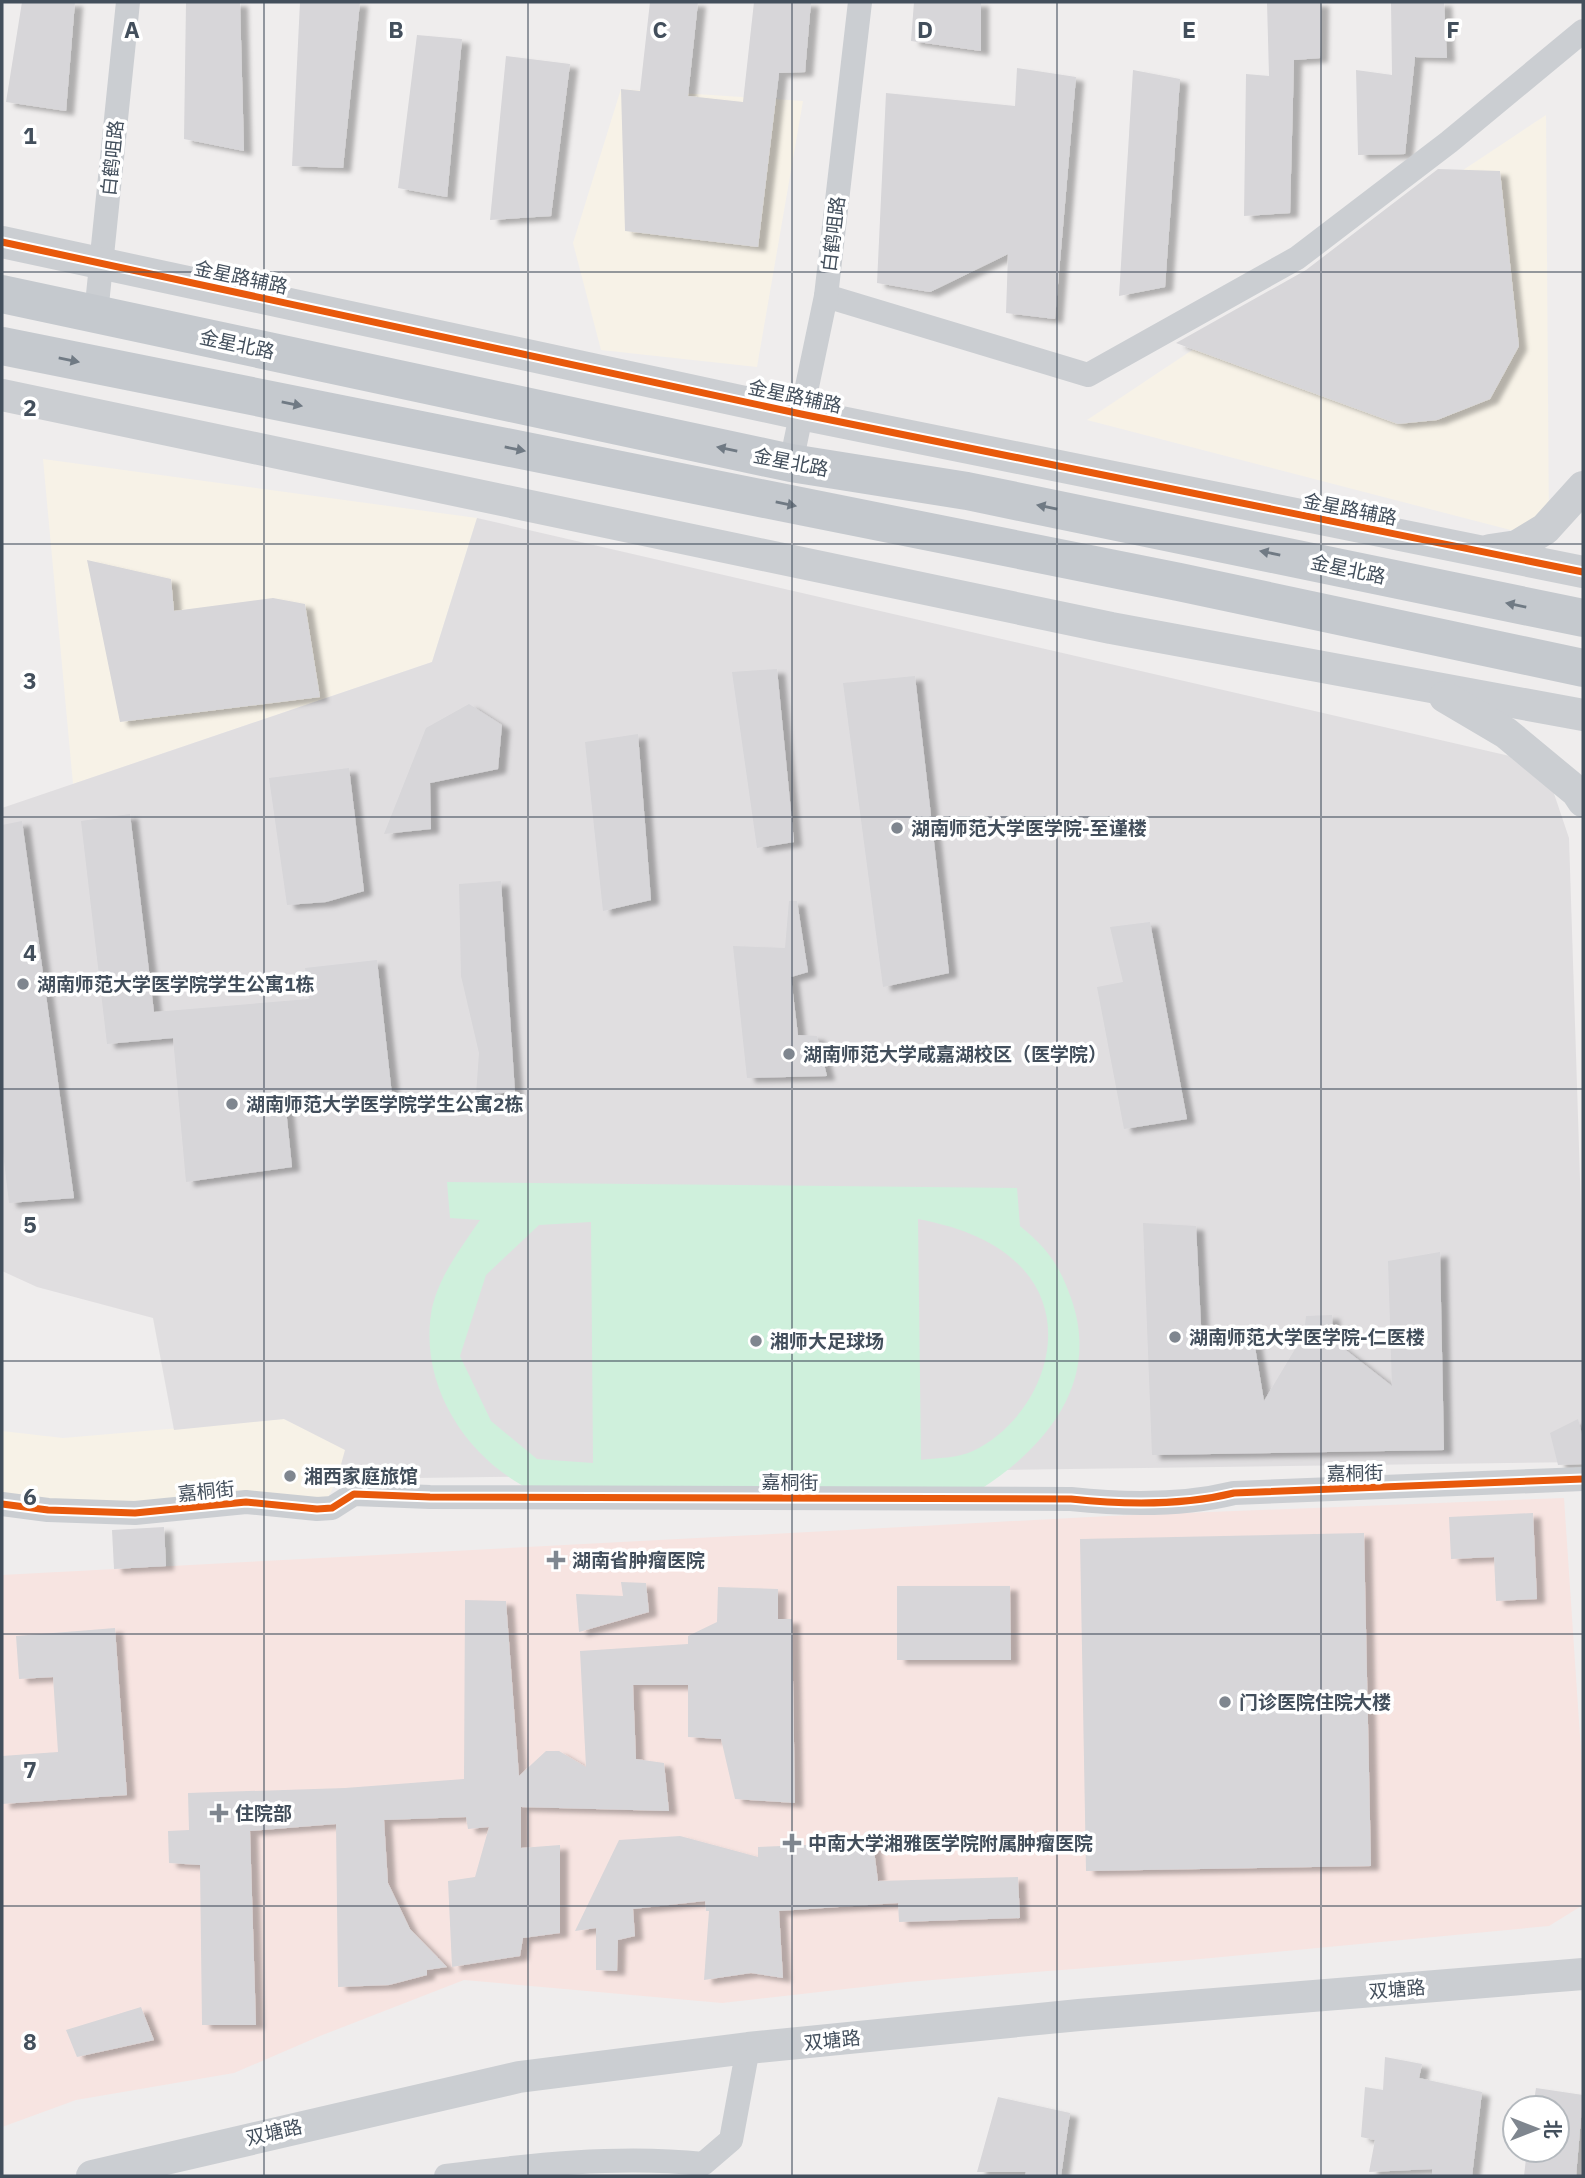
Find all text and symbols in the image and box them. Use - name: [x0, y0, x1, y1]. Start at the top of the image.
- text: A: [124, 14, 140, 44]
- text: B: [388, 14, 404, 44]
- text: C: [653, 14, 668, 44]
- text: D: [917, 14, 933, 44]
- text: E: [1182, 14, 1196, 44]
- text: F: [1446, 14, 1460, 44]
- street label: 白鹤咀路: [96, 119, 128, 197]
- text: 1: [23, 120, 37, 150]
- street label: 白鹤咀路: [816, 195, 850, 273]
- street label: 金星路辅路: [192, 255, 290, 299]
- street label: 金星北路: [197, 324, 277, 364]
- one-way arrow: [58, 354, 80, 365]
- street label: 金星路辅路: [746, 374, 844, 418]
- text: 2: [23, 392, 37, 422]
- one-way arrow: [281, 399, 303, 410]
- street label: 金星北路: [751, 443, 831, 481]
- one-way arrow: [504, 444, 526, 455]
- one-way arrow: [716, 444, 738, 455]
- street label: 金星路辅路: [1301, 488, 1399, 530]
- one-way arrow: [775, 498, 797, 509]
- one-way arrow: [1036, 502, 1058, 513]
- one-way arrow: [1259, 548, 1281, 559]
- street label: 金星北路: [1308, 549, 1388, 589]
- one-way arrow: [1505, 599, 1527, 610]
- text: 3: [23, 665, 37, 695]
- place label: 湖南师范大学医学院-至谨楼: [911, 816, 1147, 840]
- marker: 湖南师范大学医学院-至谨楼: [889, 820, 905, 836]
- text: 4: [23, 937, 37, 967]
- place label: 湖南师范大学医学院学生公寓1栋: [37, 972, 314, 996]
- marker: 湖南师范大学医学院学生公寓1栋: [15, 976, 31, 992]
- place label: 湖南师范大学咸嘉湖校区（医学院）: [803, 1042, 1107, 1066]
- marker: 湖南师范大学咸嘉湖校区（医学院）: [781, 1046, 797, 1062]
- place label: 湖南师范大学医学院学生公寓2栋: [246, 1092, 523, 1116]
- marker: 湖南师范大学医学院学生公寓2栋: [224, 1096, 240, 1112]
- text: 5: [23, 1209, 37, 1239]
- place label: 湖南师范大学医学院-仁医楼: [1189, 1325, 1425, 1349]
- place label: 湘师大足球场: [770, 1329, 884, 1353]
- marker: 湖南师范大学医学院-仁医楼: [1167, 1329, 1183, 1345]
- marker: 湘师大足球场: [748, 1333, 764, 1349]
- street label: 嘉桐街: [1326, 1461, 1384, 1485]
- place label: 湘西家庭旅馆: [304, 1464, 418, 1488]
- marker: 湘西家庭旅馆: [282, 1468, 298, 1484]
- street label: 嘉桐街: [761, 1470, 819, 1494]
- street label: 嘉桐街: [176, 1476, 236, 1506]
- text: 6: [23, 1481, 37, 1511]
- place label: 湖南省肿瘤医院: [572, 1548, 705, 1572]
- marker: 湖南省肿瘤医院: [546, 1550, 566, 1570]
- place label: 门诊医院住院大楼: [1239, 1690, 1391, 1714]
- marker: 门诊医院住院大楼: [1217, 1694, 1233, 1710]
- text: 7: [23, 1754, 37, 1784]
- place label: 住院部: [235, 1801, 292, 1825]
- marker: 住院部: [209, 1803, 229, 1823]
- place label: 中南大学湘雅医学院附属肿瘤医院: [808, 1831, 1093, 1855]
- marker: 中南大学湘雅医学院附属肿瘤医院: [782, 1833, 802, 1853]
- street label: 双塘路: [1368, 1975, 1426, 2003]
- street label: 双塘路: [802, 2025, 862, 2055]
- text: 8: [23, 2026, 37, 2056]
- north arrow: [1501, 2094, 1571, 2164]
- street label: 双塘路: [244, 2114, 304, 2150]
- text: 北: [1541, 2119, 1565, 2139]

